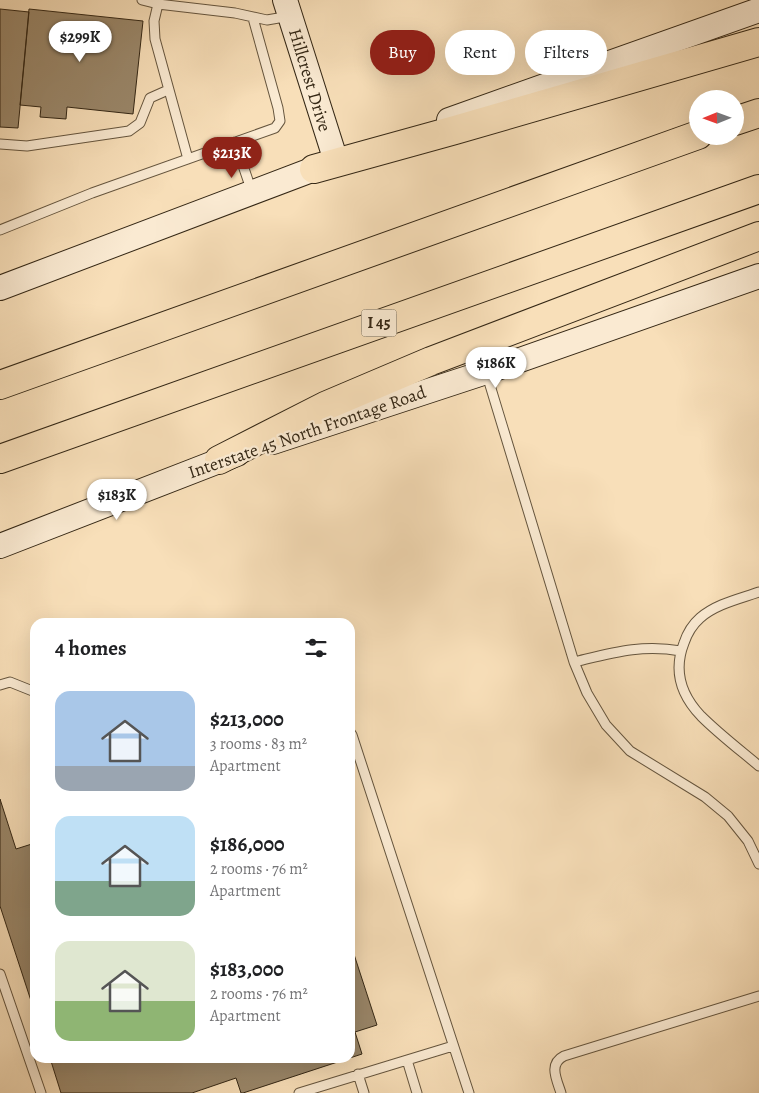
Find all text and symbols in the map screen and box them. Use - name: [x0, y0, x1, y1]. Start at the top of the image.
- pin: $299K: [45, 20, 115, 63]
- street label: Hillcrest Drive: [283, 25, 337, 135]
- text: $299K: [60, 26, 100, 48]
- chip: Buy: [370, 30, 435, 75]
- chip: Rent: [445, 30, 515, 75]
- chip: Filters: [525, 30, 607, 75]
- north arrow: [689, 90, 744, 145]
- map controls: [689, 90, 744, 145]
- pin: $213K: [197, 136, 267, 179]
- text: $213K: [213, 142, 251, 164]
- road number: I 45: [362, 309, 396, 336]
- pin: $186K: [461, 346, 531, 389]
- text: $186K: [477, 352, 515, 374]
- street label: Interstate 45 North Frontage Road: [185, 380, 429, 484]
- pin: $183K: [82, 478, 152, 521]
- text: $183K: [98, 484, 136, 506]
- text: 4 homes: [55, 634, 127, 662]
- icon: filters: [302, 634, 330, 662]
- text: $213,000: [210, 705, 284, 733]
- icon: home: [95, 711, 155, 771]
- text: 3 rooms · 83 m²: [210, 733, 307, 755]
- text: Apartment: [210, 755, 281, 777]
- text: $186,000: [210, 830, 285, 858]
- icon: home: [95, 836, 155, 896]
- text: 2 rooms · 76 m²: [210, 858, 308, 880]
- text: Apartment: [210, 880, 281, 902]
- text: $183,000: [210, 955, 284, 983]
- icon: home: [95, 961, 155, 1021]
- text: 2 rooms · 76 m²: [210, 983, 308, 1005]
- text: Apartment: [210, 1005, 281, 1027]

